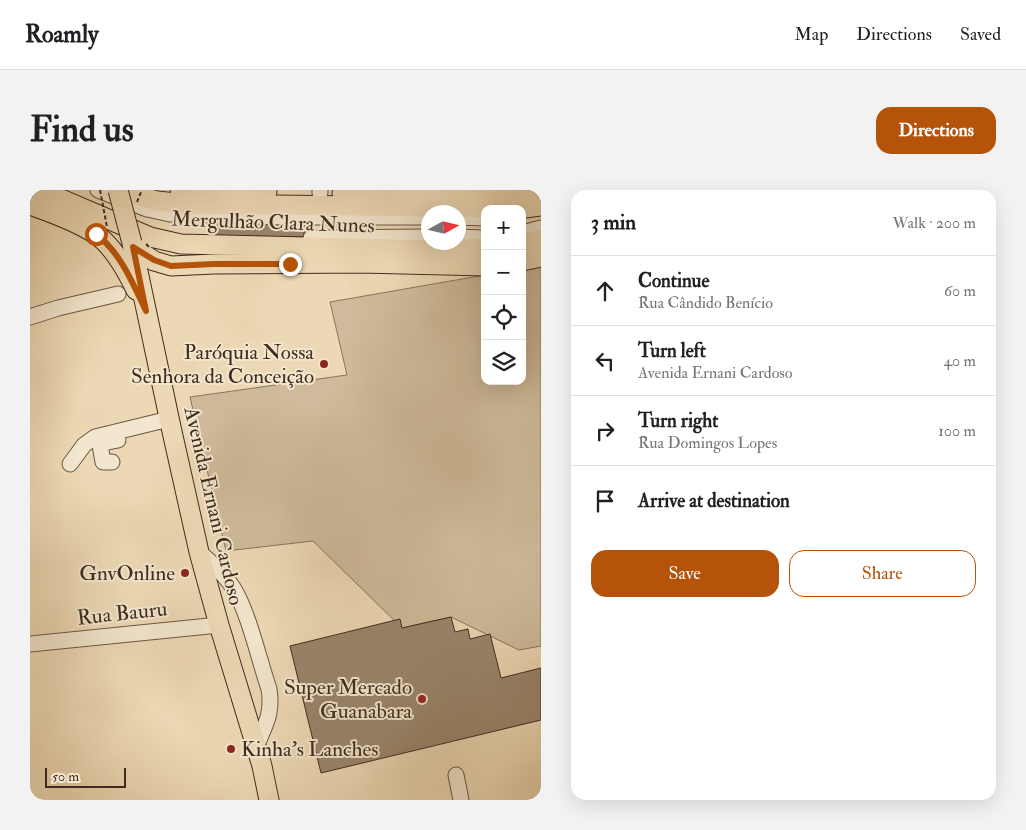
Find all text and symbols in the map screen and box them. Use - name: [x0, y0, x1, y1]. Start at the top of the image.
- text: Roamly: [25, 19, 99, 50]
- text: Map: [795, 23, 828, 46]
- text: Directions: [856, 23, 932, 46]
- text: Saved: [960, 23, 1001, 46]
- button: Directions: [876, 107, 996, 154]
- text: Find us: [30, 108, 134, 152]
- street label: Mergulhão Clara Nunes: [171, 205, 375, 240]
- north arrow: [421, 205, 466, 250]
- map controls: [481, 205, 526, 385]
- button: +: [481, 205, 526, 250]
- text: 3 min: [591, 209, 636, 236]
- text: Walk · 200 m: [893, 213, 976, 233]
- route start: [85, 223, 108, 246]
- button: −: [481, 250, 526, 295]
- route end: [279, 253, 302, 276]
- text: Continue: [638, 269, 709, 293]
- icon: ahead: [591, 277, 619, 305]
- text: 60 m: [944, 281, 976, 301]
- text: Rua Cândido Benício: [638, 293, 773, 313]
- button: locate: [481, 295, 526, 340]
- place label: Paróquia Nossa Senhora da Conceição: [131, 339, 314, 390]
- text: Turn left: [638, 339, 706, 363]
- button: layers: [481, 340, 526, 385]
- icon: left: [591, 347, 619, 375]
- text: 40 m: [943, 351, 976, 371]
- marker: Paróquia Nossa Senhora da Conceição: [318, 358, 330, 370]
- text: Avenida Ernani Cardoso: [638, 363, 793, 383]
- street label: Avenida Ernani Cardoso: [177, 403, 249, 608]
- text: Turn right: [638, 409, 718, 433]
- icon: right: [591, 417, 619, 445]
- text: 100 m: [938, 421, 976, 441]
- text: Rua Domingos Lopes: [638, 433, 777, 453]
- icon: arrive: [591, 487, 619, 515]
- text: Arrive at destination: [638, 489, 790, 513]
- button: Save: [591, 550, 779, 597]
- button: Share: [789, 550, 976, 597]
- place label: GnvOnline: [79, 560, 175, 587]
- marker: GnvOnline: [179, 567, 191, 579]
- street label: Rua Bauru: [76, 595, 169, 632]
- place label: Super Mercado Guanabara: [284, 674, 412, 725]
- marker: Super Mercado Guanabara: [416, 693, 428, 705]
- place label: Kinha's Lanches: [241, 736, 378, 763]
- marker: Kinha's Lanches: [225, 743, 237, 755]
- scale bar: [45, 765, 126, 788]
- text: 50 m: [52, 768, 79, 785]

